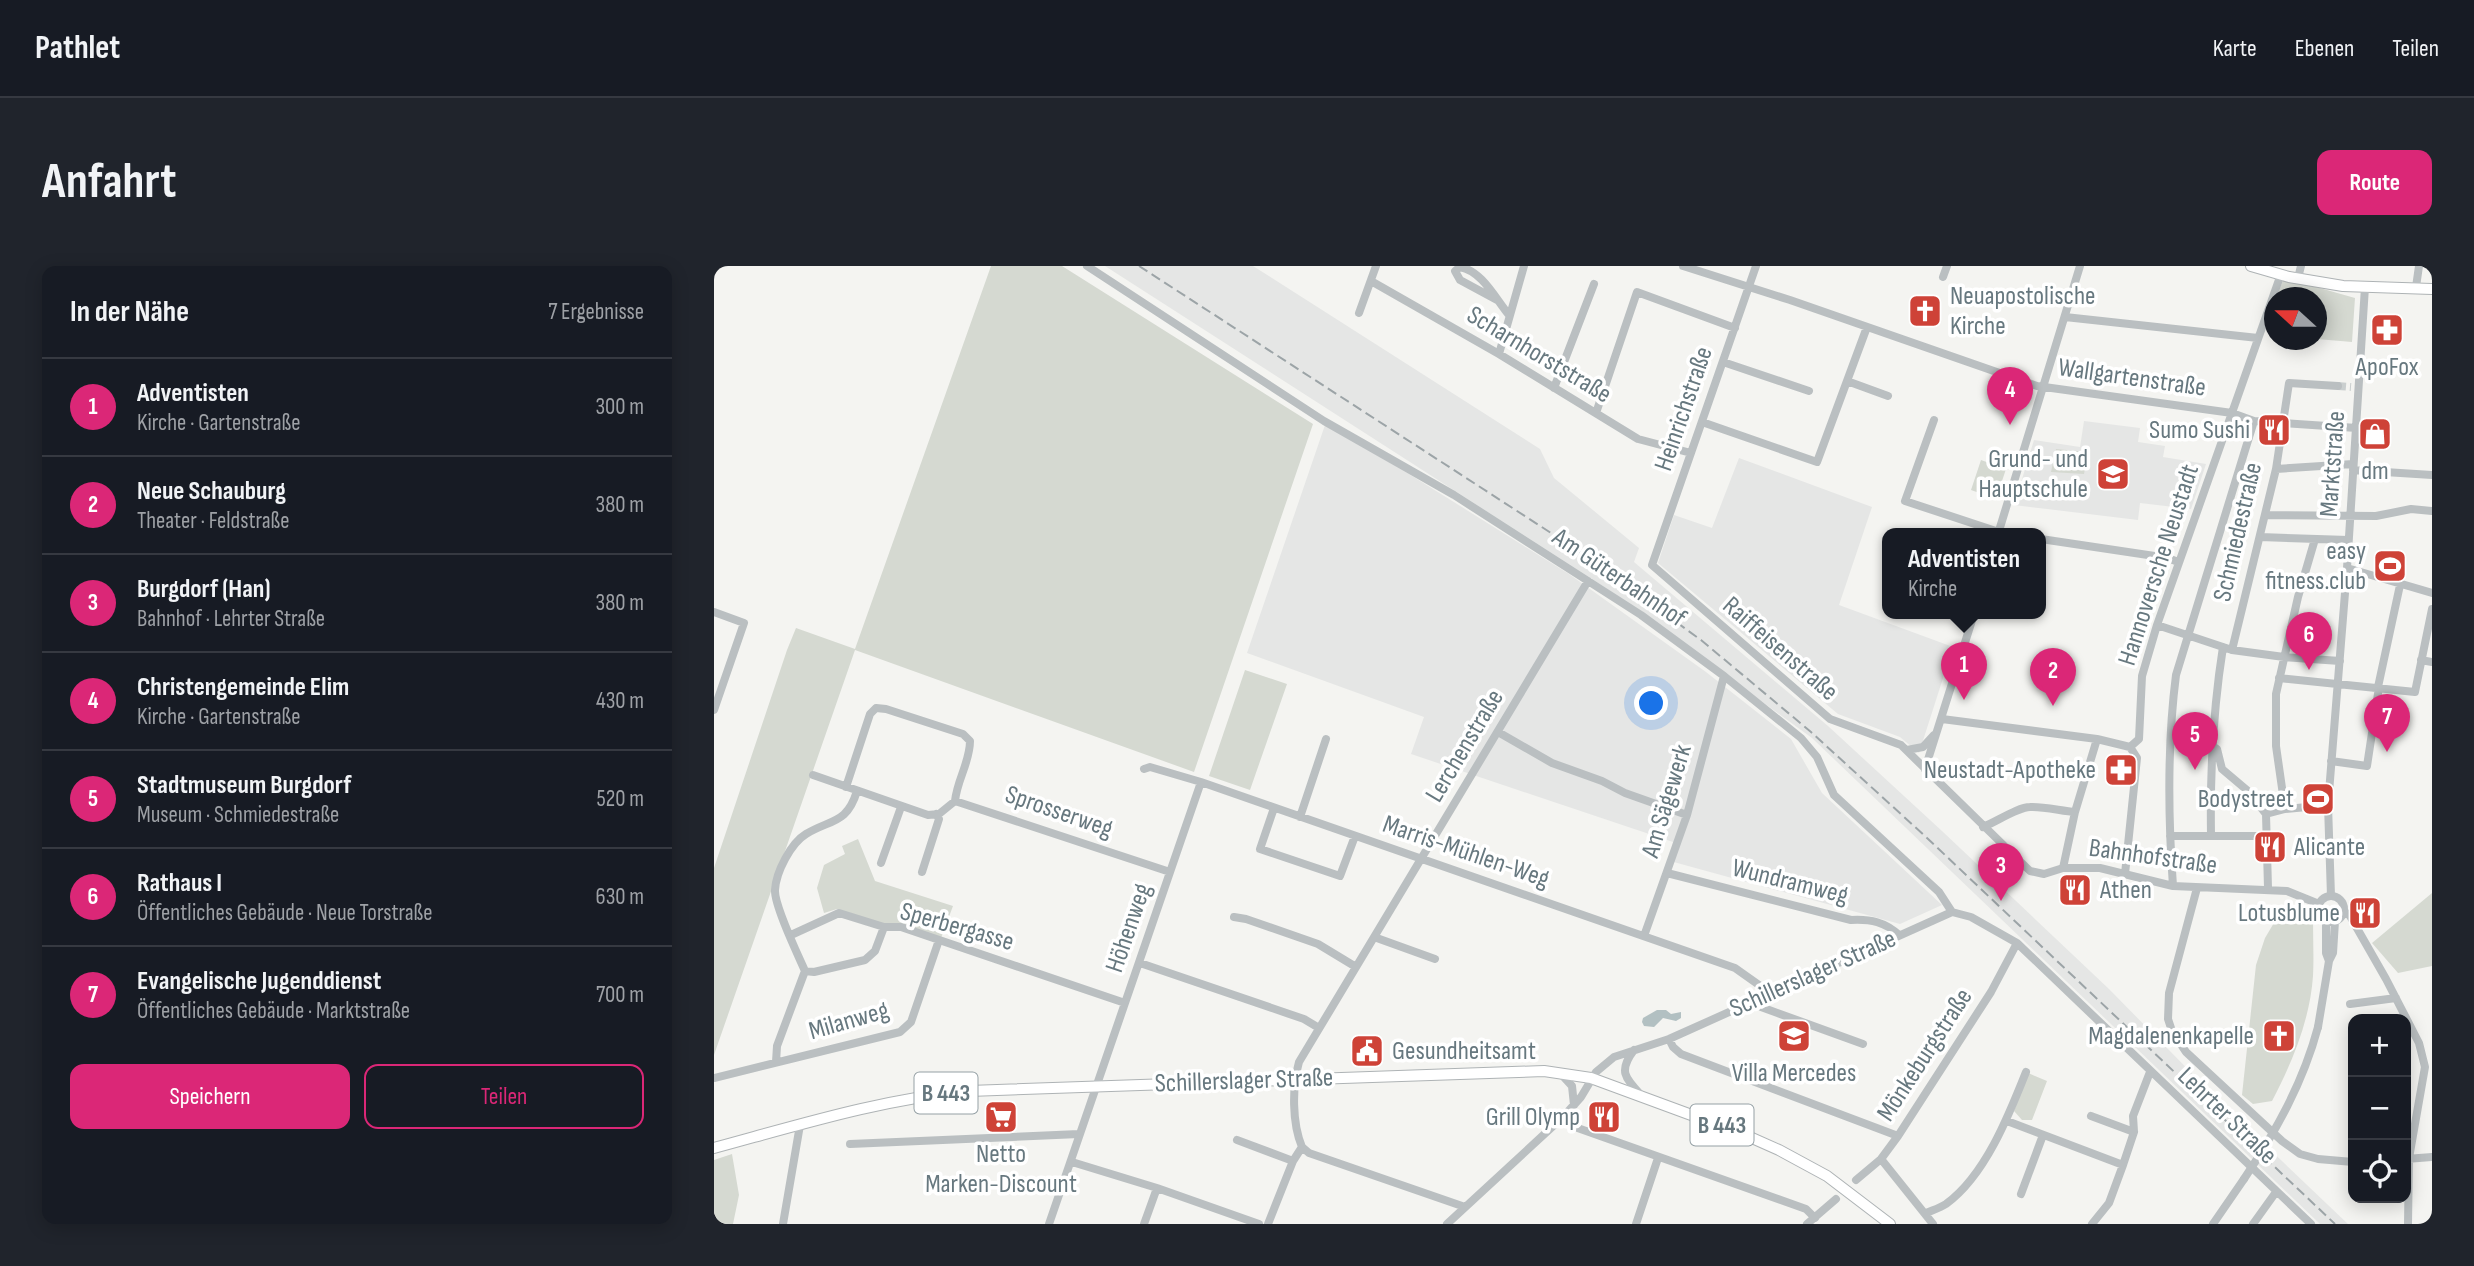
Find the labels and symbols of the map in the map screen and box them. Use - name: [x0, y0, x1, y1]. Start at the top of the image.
- place label: Neuapostolische Kirche: [1950, 281, 2096, 342]
- north arrow: [2264, 287, 2327, 350]
- church icon: Neuapostolische Kirche: [1906, 292, 1944, 330]
- street label: Scharnhorststraße: [1461, 300, 1617, 410]
- pharmacy icon: ApoFox: [2368, 311, 2406, 349]
- street label: Heinrichstraße: [1648, 343, 1720, 475]
- street label: Wallgartenstraße: [2056, 352, 2208, 404]
- place label: ApoFox: [2355, 352, 2419, 383]
- pin: 4: [1987, 367, 2033, 425]
- street label: Marktstraße: [2314, 410, 2352, 518]
- restaurant icon: Sumo Sushi: [2255, 411, 2293, 449]
- place label: Sumo Sushi: [2149, 415, 2250, 446]
- shop icon: dm: [2356, 415, 2394, 453]
- place label: Grund- und Hauptschule: [1978, 444, 2088, 505]
- school or university icon: Grund- und Hauptschule: [2094, 455, 2132, 493]
- place label: dm: [2361, 456, 2389, 487]
- street label: Schmiedestraße: [2207, 460, 2269, 604]
- street label: Hannoversche Neustadt: [2112, 461, 2206, 669]
- street label: Am Güterbahnhof: [1546, 521, 1692, 634]
- place label: easy fitness.club: [2265, 536, 2366, 597]
- sports icon: easy fitness.club: [2371, 547, 2409, 585]
- street label: Raiffeisenstraße: [1716, 590, 1844, 708]
- pin: 6: [2286, 612, 2332, 670]
- pin: 1: [1941, 642, 1987, 700]
- pin: 2: [2030, 648, 2076, 706]
- street label: Lerchenstraße: [1419, 684, 1511, 808]
- your location: [1634, 686, 1668, 720]
- pin: 7: [2364, 694, 2410, 752]
- pin: 5: [2172, 712, 2218, 770]
- street label: Am Sägewerk: [1635, 741, 1699, 862]
- pharmacy icon: Neustadt-Apotheke: [2102, 751, 2140, 789]
- place label: Neustadt-Apotheke: [1924, 755, 2096, 786]
- street label: Sprosserweg: [1001, 779, 1117, 845]
- sports icon: Bodystreet: [2299, 780, 2337, 818]
- place label: Bodystreet: [2198, 784, 2294, 815]
- street label: Marris-Mühlen-Weg: [1379, 809, 1553, 895]
- restaurant icon: Alicante: [2251, 828, 2289, 866]
- place label: Alicante: [2293, 832, 2365, 863]
- street label: Bahnhofstraße: [2087, 833, 2219, 881]
- pin: 3: [1978, 843, 2024, 901]
- street label: Wundramweg: [1729, 853, 1851, 911]
- restaurant icon: Athen: [2056, 871, 2094, 909]
- place label: Athen: [2099, 875, 2152, 906]
- street label: Höhenweg: [1099, 879, 1159, 977]
- restaurant icon: Lotusblume: [2346, 894, 2384, 932]
- street label: Sperbergasse: [897, 896, 1017, 958]
- place label: Lotusblume: [2238, 898, 2340, 929]
- street label: Schillerslager Straße: [1725, 924, 1901, 1024]
- street label: Mönkeburgstraße: [1871, 983, 1979, 1127]
- street label: Milanweg: [806, 995, 892, 1047]
- school or university icon: Villa Mercedes: [1775, 1017, 1813, 1055]
- church icon: Magdalenenkapelle: [2260, 1017, 2298, 1055]
- place label: Magdalenenkapelle: [2088, 1021, 2254, 1052]
- public building icon: Gesundheitsamt: [1348, 1032, 1386, 1070]
- place label: Gesundheitsamt: [1392, 1036, 1536, 1067]
- place label: Villa Mercedes: [1732, 1058, 1856, 1089]
- street label: Lehrter Straße: [2171, 1061, 2283, 1171]
- street label: Schillerslager Straße: [1154, 1062, 1334, 1100]
- road number: B 443: [915, 1072, 978, 1114]
- supermarket icon: Netto Marken-Discount: [982, 1098, 1020, 1136]
- restaurant icon: Grill Olymp: [1585, 1098, 1623, 1136]
- place label: Grill Olymp: [1486, 1102, 1580, 1133]
- road number: B 443: [1690, 1104, 1754, 1146]
- place label: Netto Marken-Discount: [925, 1139, 1077, 1200]

